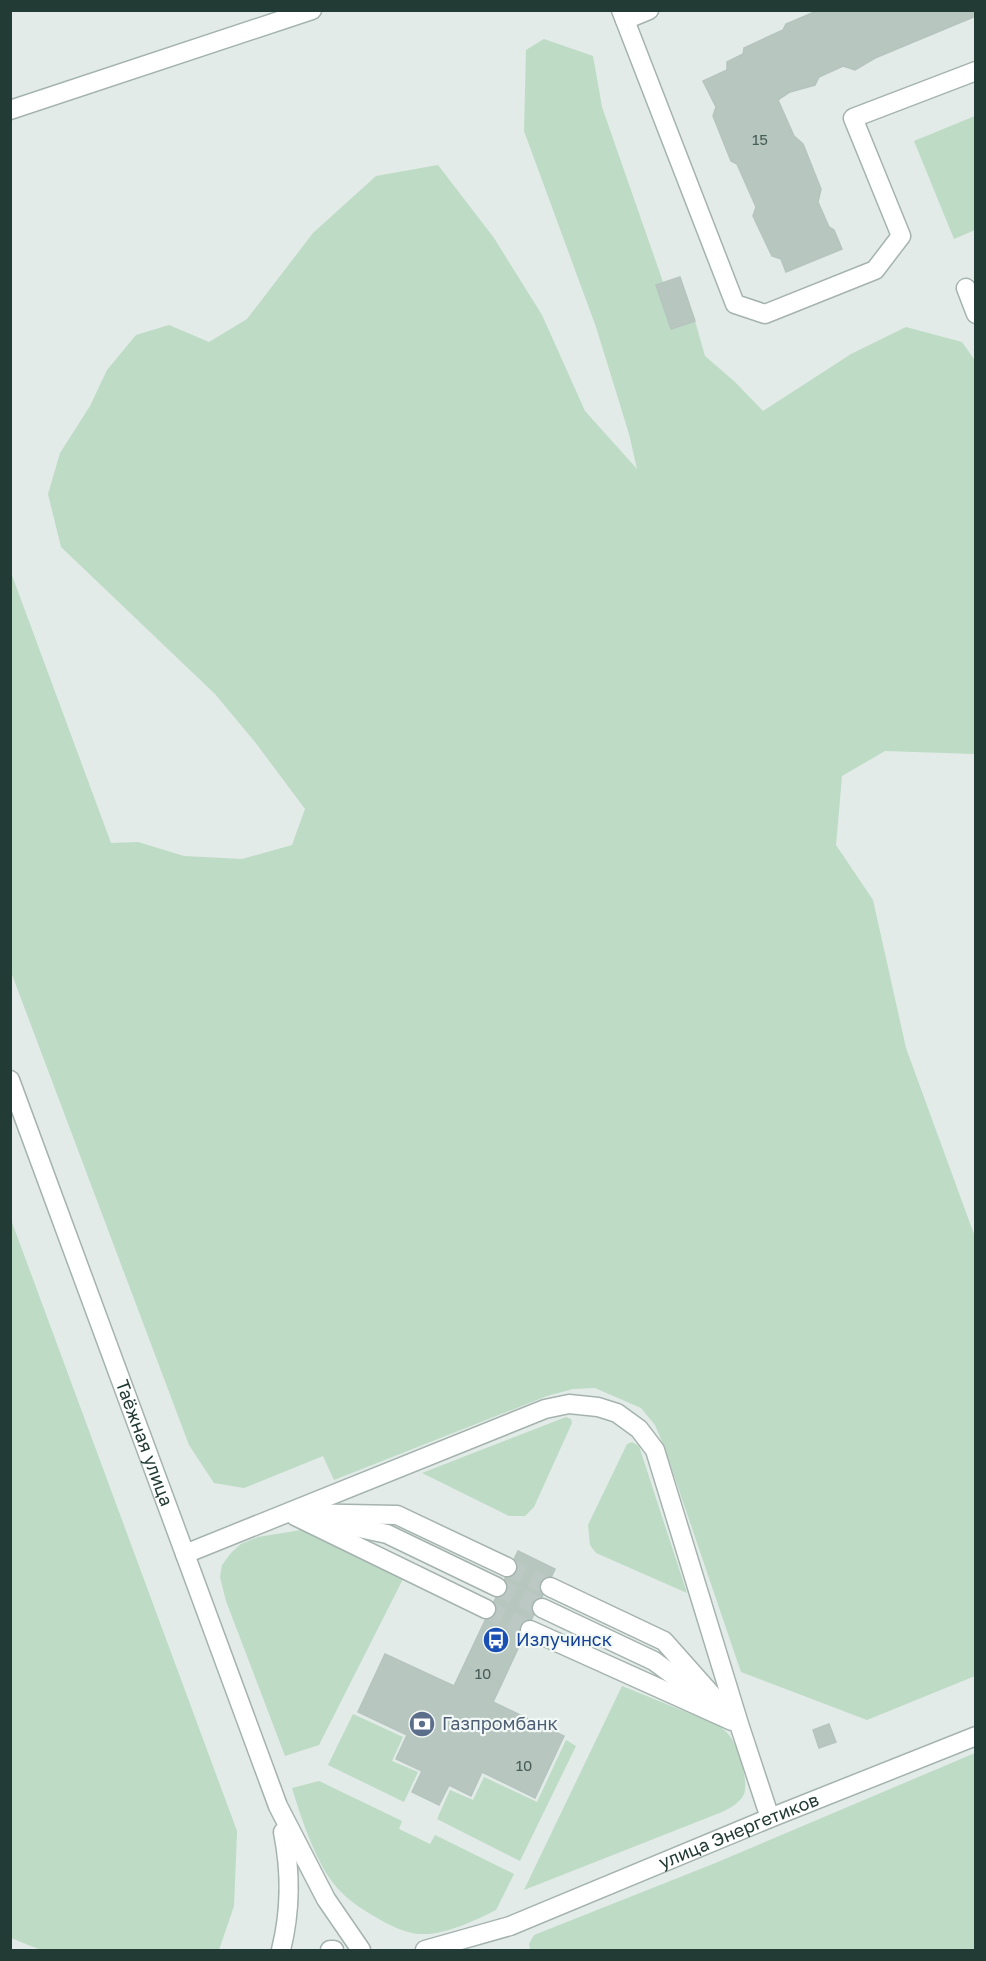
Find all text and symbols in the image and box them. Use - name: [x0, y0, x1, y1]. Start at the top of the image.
- house number: 15: [752, 130, 768, 148]
- street label: Таёжная улица: [112, 1377, 178, 1509]
- bus stop icon: Излучинск: [481, 1625, 511, 1655]
- place label: Излучинск: [516, 1628, 612, 1650]
- house number: 10: [475, 1664, 491, 1682]
- bank icon: Газпромбанк: [407, 1709, 437, 1739]
- place label: Газпромбанк: [442, 1712, 558, 1734]
- house number: 10: [516, 1756, 532, 1774]
- street label: улица Энергетиков: [655, 1788, 822, 1873]

